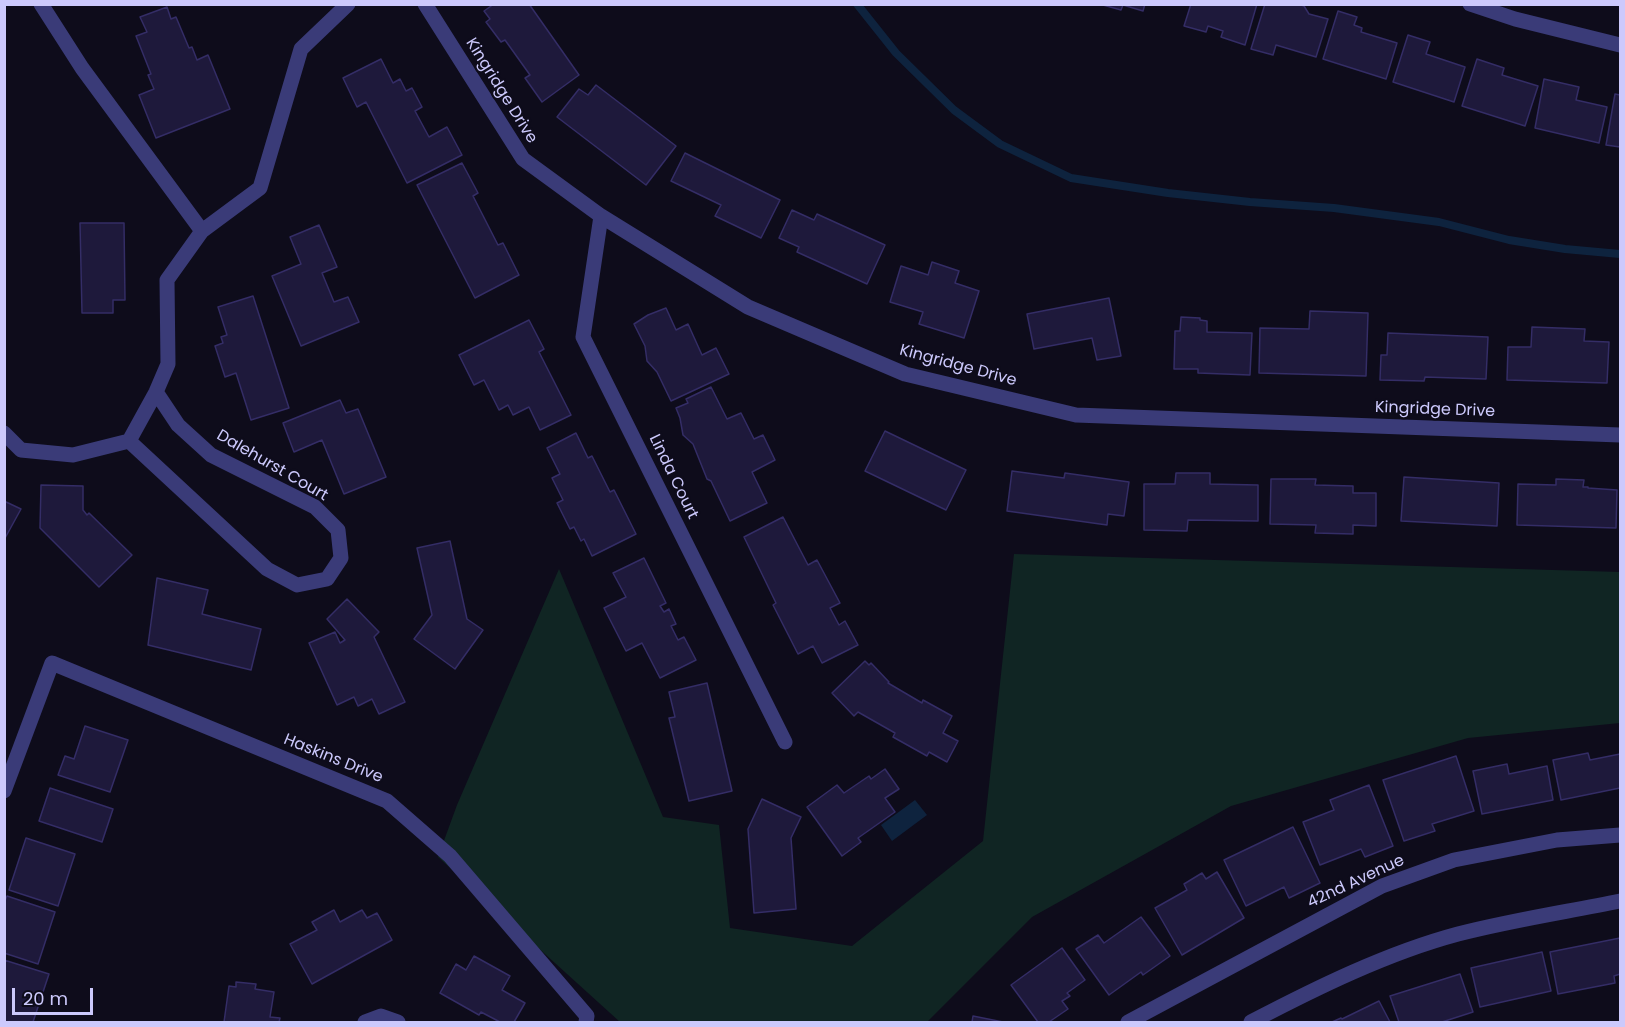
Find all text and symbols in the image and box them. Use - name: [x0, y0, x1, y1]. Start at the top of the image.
- street label: Kingridge Drive: [461, 35, 541, 147]
- street label: Kingridge Drive: [897, 341, 1019, 391]
- street label: Kingridge Drive: [1374, 398, 1496, 422]
- street label: Dalehurst Court: [213, 426, 331, 506]
- street label: Linda Court: [644, 432, 702, 522]
- street label: Haskins Drive: [281, 730, 385, 788]
- street label: 42nd Avenue: [1305, 851, 1407, 913]
- scale bar: [15, 976, 96, 1014]
- text: 20 m: [23, 986, 68, 1011]

